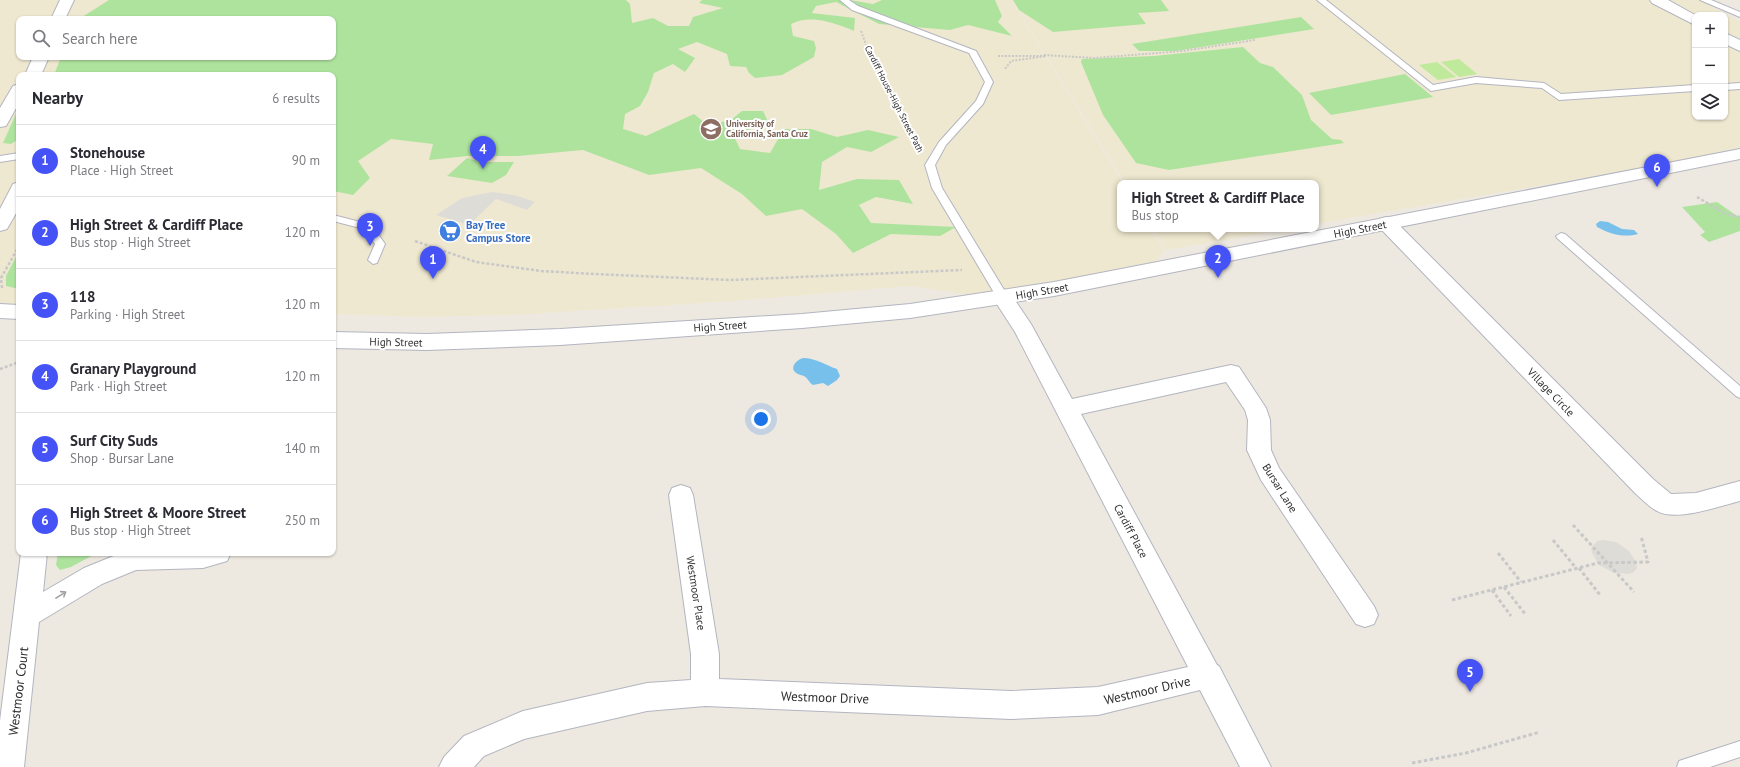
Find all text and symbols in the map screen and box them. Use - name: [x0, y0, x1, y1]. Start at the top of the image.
- map controls: [1692, 12, 1728, 120]
- button: +: [1692, 12, 1728, 48]
- search box: [16, 16, 336, 60]
- icon: search: [30, 27, 52, 49]
- text: Search here: [62, 29, 138, 48]
- street label: Cardiff House-High Street Path: [863, 44, 926, 154]
- button: −: [1692, 48, 1728, 84]
- button: layers: [1692, 84, 1728, 120]
- text: Nearby: [32, 87, 83, 109]
- text: 6 results: [272, 90, 320, 107]
- school or university icon: University of California, Santa Cruz: [698, 116, 724, 142]
- place label: University of California, Santa Cruz: [726, 118, 808, 139]
- pin: 4: [470, 136, 496, 169]
- text: Stonehouse: [70, 143, 145, 162]
- text: 1: [41, 152, 49, 169]
- text: 90 m: [292, 152, 320, 169]
- pin: 6: [1644, 154, 1670, 187]
- text: Place · High Street: [70, 162, 173, 179]
- popup: [1117, 180, 1319, 232]
- text: High Street & Cardiff Place: [1131, 188, 1305, 207]
- text: Bus stop: [1131, 207, 1179, 224]
- pin: 3: [357, 213, 383, 246]
- text: High Street & Cardiff Place: [70, 215, 243, 234]
- street label: High Street: [1333, 217, 1388, 241]
- supermarket icon: Bay Tree Campus Store: [437, 218, 463, 244]
- place label: Bay Tree Campus Store: [466, 218, 531, 245]
- text: 2: [41, 224, 49, 241]
- text: 120 m: [285, 224, 320, 241]
- text: Bus stop · High Street: [70, 234, 191, 251]
- pin: 2: [1205, 245, 1231, 278]
- pin: 1: [420, 246, 446, 279]
- street label: High Street: [1015, 279, 1070, 303]
- text: 118: [70, 287, 96, 306]
- text: 3: [41, 296, 49, 313]
- text: 120 m: [285, 296, 320, 313]
- text: Parking · High Street: [70, 306, 185, 323]
- street label: High Street: [693, 317, 747, 335]
- street label: High Street: [369, 335, 423, 349]
- text: Granary Playground: [70, 359, 196, 378]
- street label: Village Circle: [1524, 364, 1578, 420]
- text: 4: [41, 368, 49, 385]
- text: 120 m: [285, 368, 320, 385]
- text: Park · High Street: [70, 378, 167, 395]
- your location: [751, 409, 771, 429]
- text: Surf City Suds: [70, 431, 158, 450]
- text: 5: [41, 440, 49, 457]
- text: 140 m: [285, 440, 320, 457]
- text: Shop · Bursar Lane: [70, 450, 174, 467]
- street label: Bursar Lane: [1259, 461, 1301, 516]
- street label: Cardiff Place: [1111, 502, 1151, 561]
- text: High Street & Moore Street: [70, 503, 246, 522]
- text: 6: [41, 512, 49, 529]
- text: 250 m: [285, 512, 320, 529]
- text: Bus stop · High Street: [70, 522, 191, 539]
- street label: Westmoor Place: [683, 555, 709, 632]
- one-way arrow: [55, 591, 66, 599]
- street label: Westmoor Court: [5, 645, 32, 736]
- pin: 5: [1457, 659, 1483, 692]
- street label: Westmoor Drive: [1102, 672, 1192, 709]
- street label: Westmoor Drive: [781, 687, 869, 708]

